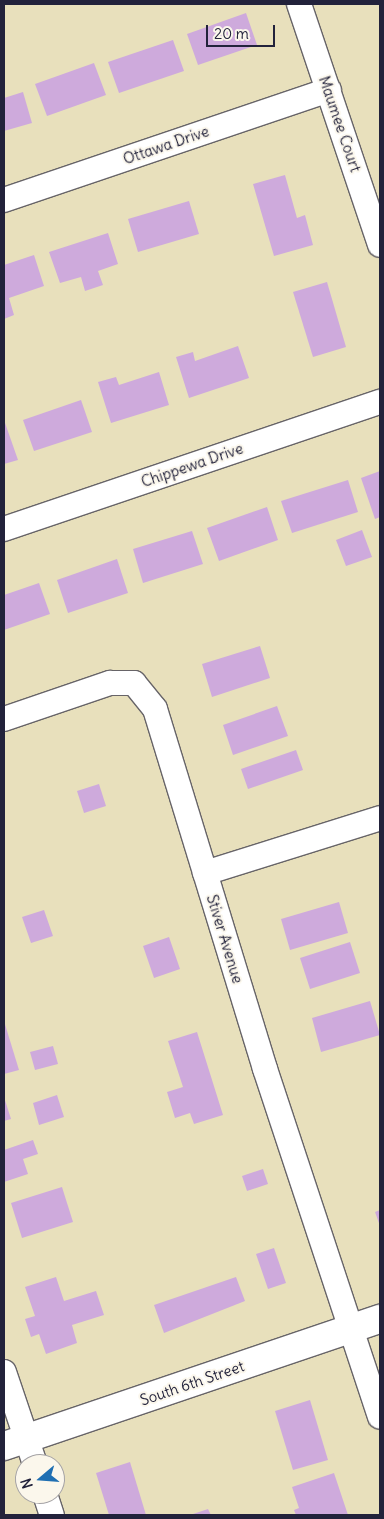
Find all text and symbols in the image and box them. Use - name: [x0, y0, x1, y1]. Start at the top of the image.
- scale bar: [209, 15, 278, 47]
- text: 20 m: [214, 24, 249, 43]
- street label: Maumee Court: [315, 74, 365, 174]
- street label: Ottawa Drive: [121, 122, 211, 168]
- street label: Chippewa Drive: [139, 439, 245, 491]
- street label: Stiver Avenue: [203, 892, 247, 986]
- street label: South 6th Street: [138, 1357, 246, 1409]
- north arrow: [15, 1454, 65, 1504]
- text: N: [17, 1476, 37, 1491]

